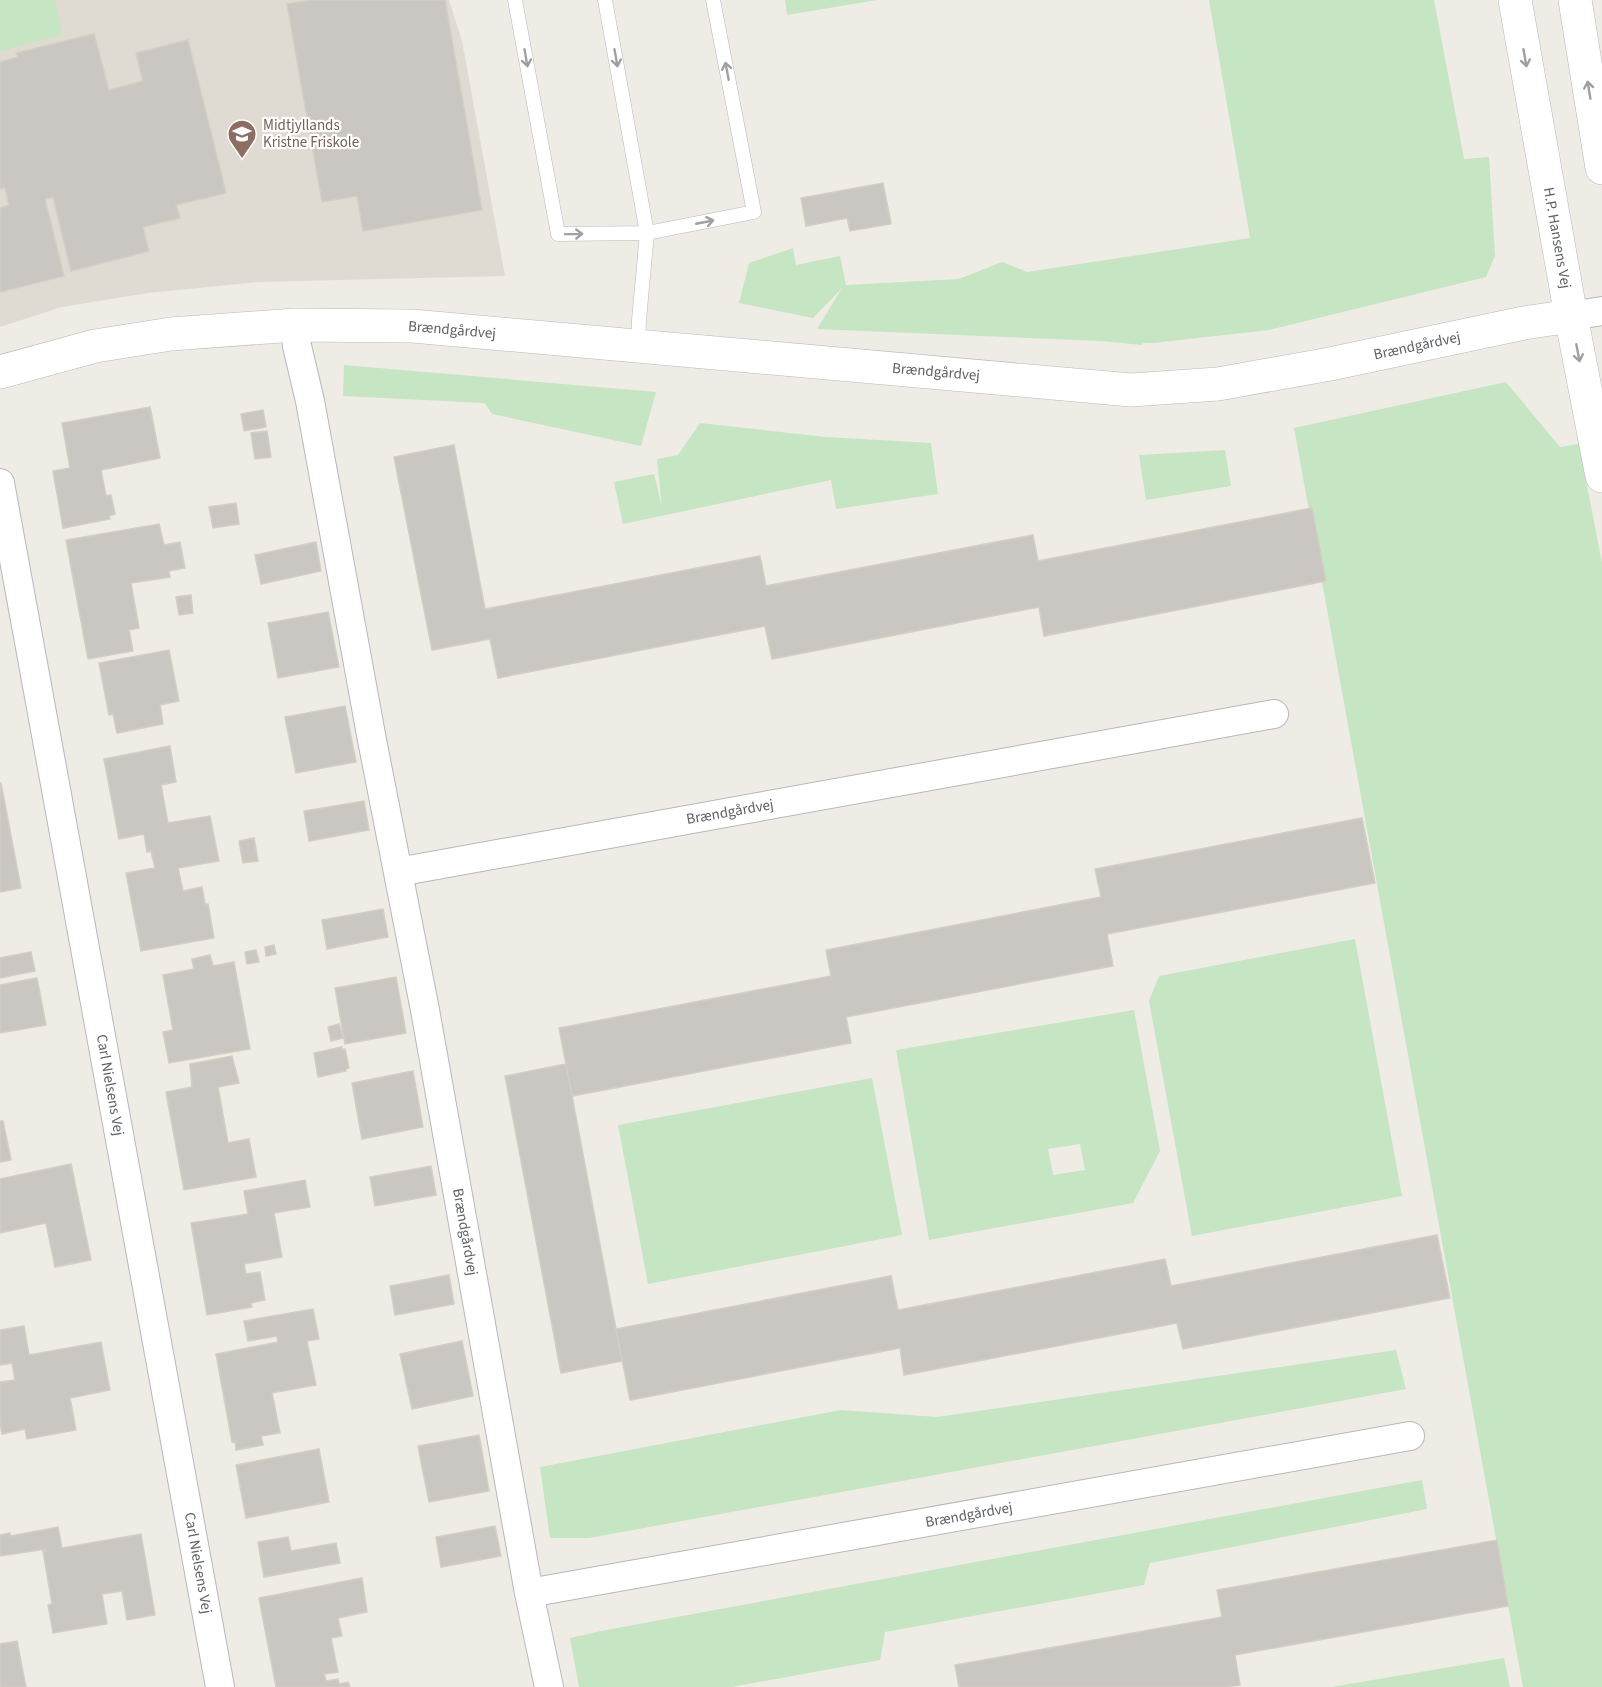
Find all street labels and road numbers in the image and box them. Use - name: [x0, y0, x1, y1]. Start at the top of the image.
- street label: H.P. Hansens Vej: [1538, 186, 1576, 290]
- street label: Brændgårdvej: [407, 316, 497, 344]
- street label: Brændgårdvej: [1372, 327, 1462, 365]
- street label: Brændgårdvej: [891, 358, 981, 386]
- street label: Brændgårdvej: [685, 794, 775, 830]
- street label: Carl Nielsens Vej: [91, 1033, 129, 1137]
- street label: Brændgårdvej: [447, 1187, 483, 1277]
- street label: Brændgårdvej: [924, 1497, 1014, 1533]
- street label: Carl Nielsens Vej: [179, 1511, 217, 1615]

